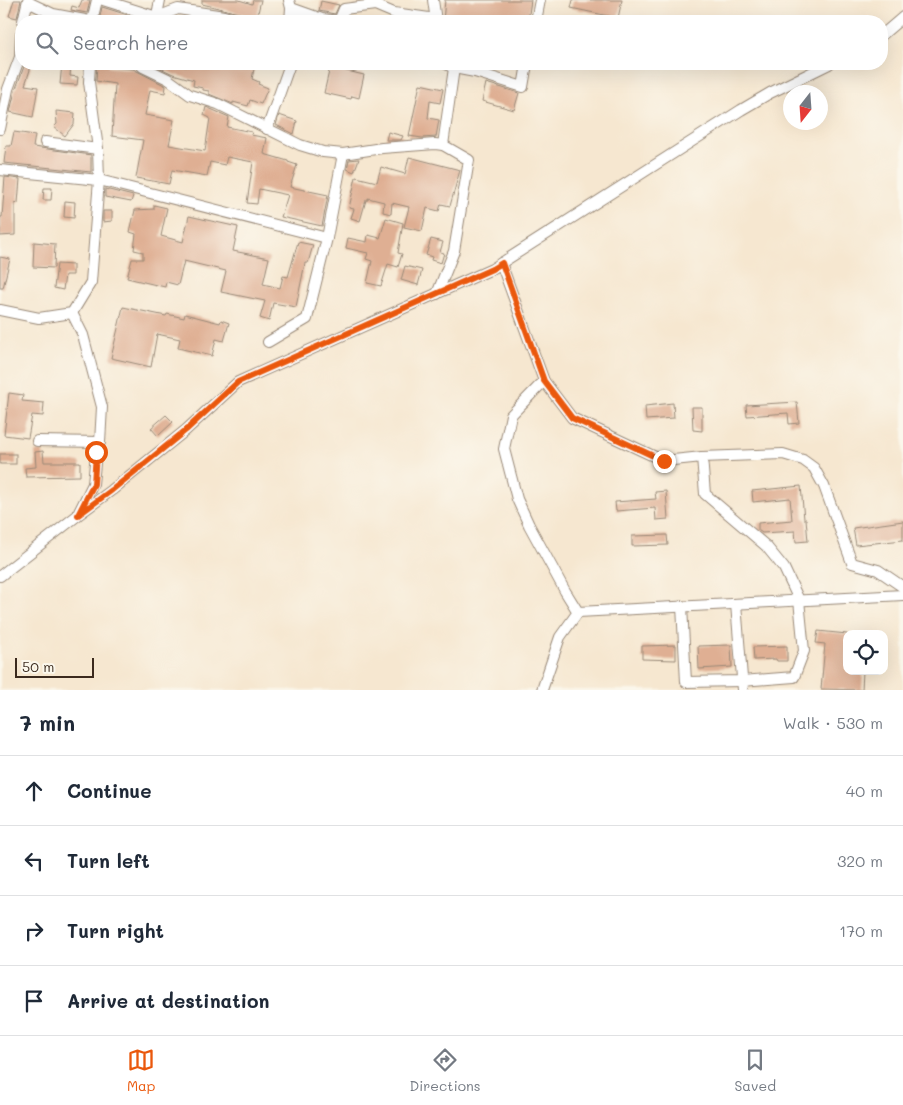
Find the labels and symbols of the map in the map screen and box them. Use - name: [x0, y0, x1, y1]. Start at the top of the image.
- north arrow: [783, 85, 828, 130]
- route start: [85, 441, 108, 464]
- route end: [653, 450, 676, 473]
- scale bar: [15, 655, 94, 678]

